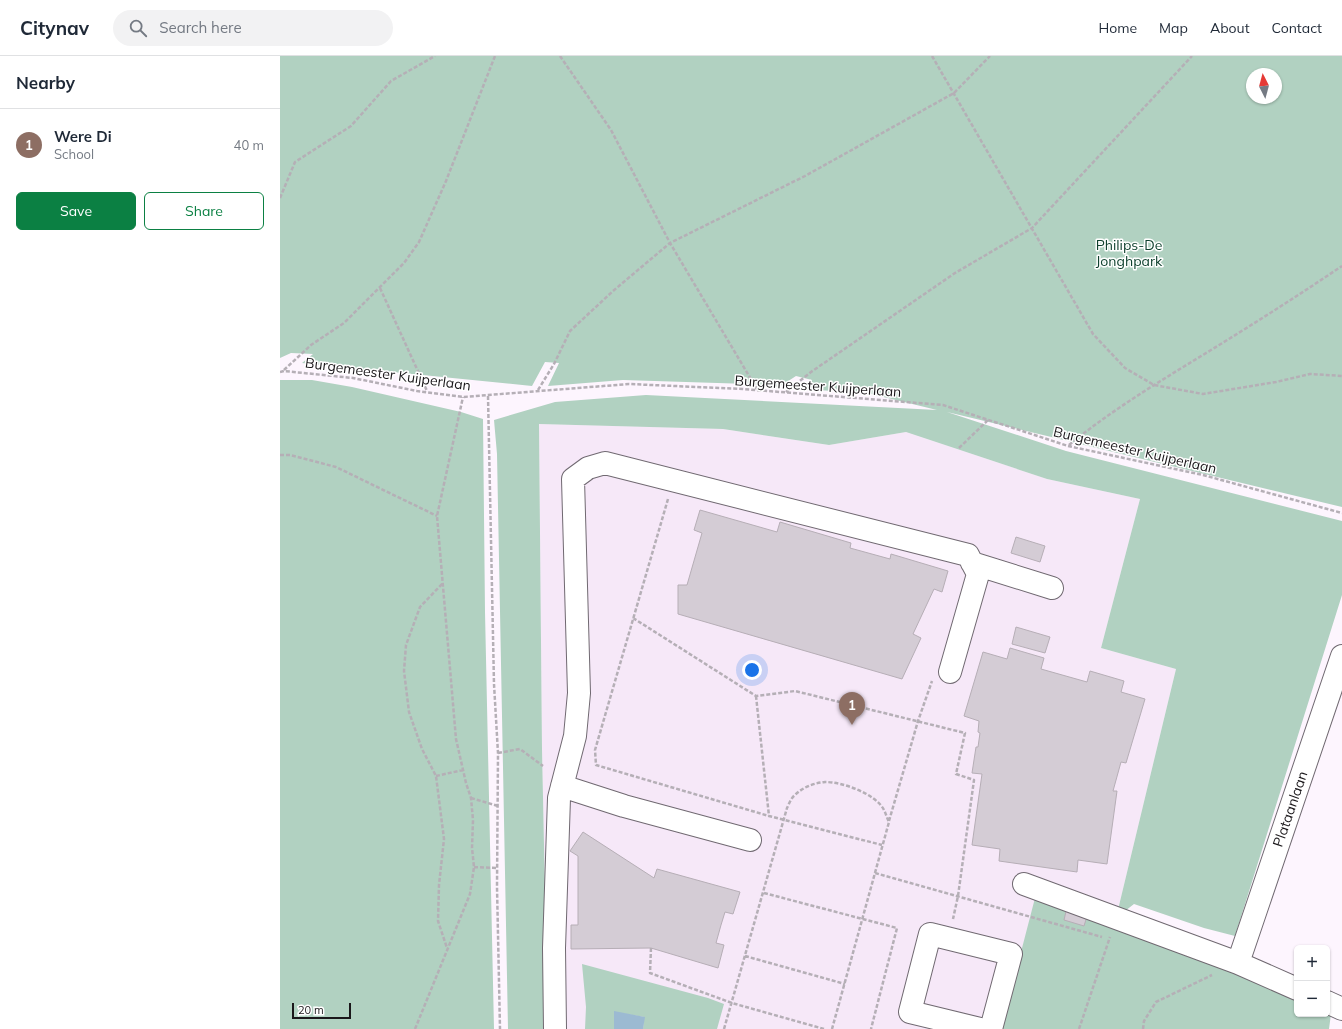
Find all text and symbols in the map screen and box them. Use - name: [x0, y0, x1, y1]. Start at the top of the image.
- search box: [113, 10, 393, 46]
- text: Citynav: [20, 16, 89, 40]
- icon: search: [127, 17, 149, 39]
- text: Search here: [159, 18, 242, 37]
- text: Home: [1098, 19, 1137, 37]
- text: Map: [1159, 19, 1188, 37]
- text: About: [1210, 19, 1250, 37]
- text: Contact: [1272, 19, 1322, 37]
- north arrow: [1246, 68, 1282, 104]
- text: Nearby: [16, 72, 75, 93]
- text: Were Di: [54, 127, 112, 146]
- text: 1: [25, 137, 33, 153]
- text: 40 m: [234, 137, 264, 153]
- text: School: [54, 146, 94, 162]
- button: Save: [16, 192, 136, 230]
- button: Share: [144, 192, 264, 230]
- park label: Philips-De Jonghpark: [1096, 236, 1163, 270]
- street label: Burgemeester Kuijperlaan: [304, 353, 472, 395]
- street label: Burgemeester Kuijperlaan: [734, 371, 902, 401]
- street label: Burgemeester Kuijperlaan: [1052, 422, 1218, 478]
- your location: [742, 660, 762, 680]
- pin: 1: [839, 692, 865, 725]
- street label: Plataanlaan: [1269, 769, 1311, 849]
- map controls: [1294, 945, 1330, 1017]
- button: +: [1294, 945, 1330, 981]
- button: −: [1294, 981, 1330, 1017]
- scale bar: [292, 1001, 351, 1020]
- text: 20 m: [298, 1003, 324, 1017]

